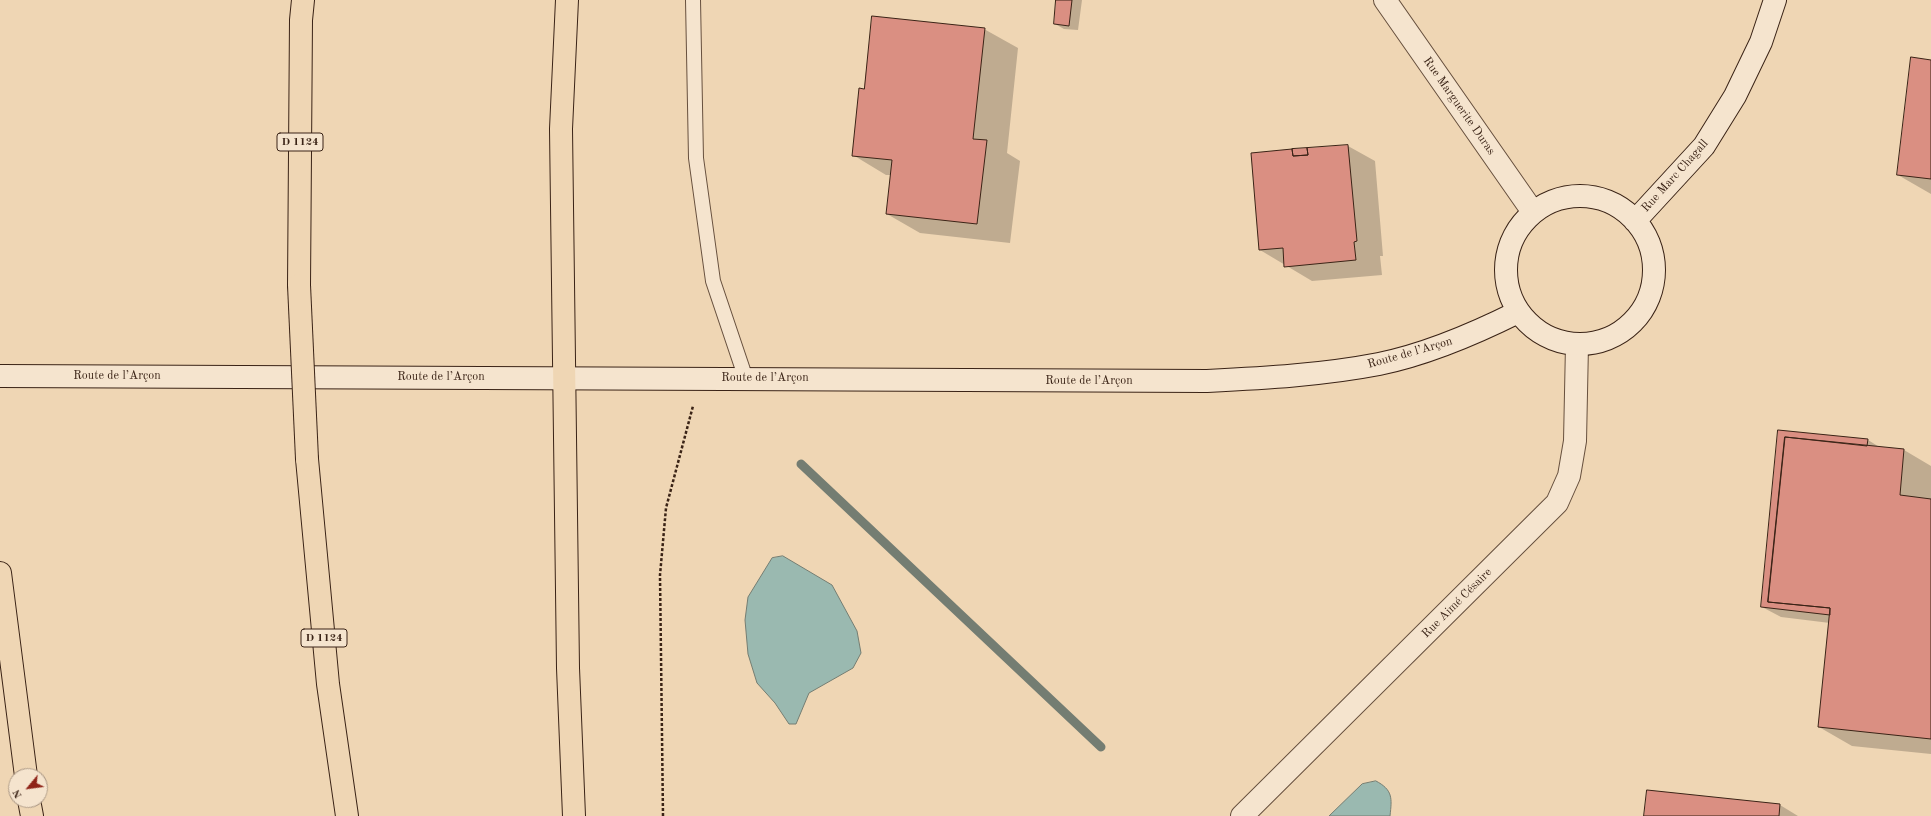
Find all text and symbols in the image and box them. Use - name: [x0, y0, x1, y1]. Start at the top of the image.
- street label: Rue Marguerite Duras: [1420, 54, 1498, 158]
- road number: D 1124: [277, 133, 323, 151]
- street label: Rue Marc Chagall: [1639, 137, 1711, 215]
- street label: Route de l’Arçon: [1366, 334, 1454, 372]
- street label: Route de l’Arçon: [73, 369, 161, 383]
- street label: Route de l’Arçon: [397, 370, 485, 384]
- street label: Route de l’Arçon: [721, 371, 809, 385]
- street label: Route de l’Arçon: [1045, 374, 1133, 388]
- street label: Rue Aimé Césaire: [1419, 565, 1495, 641]
- road number: D 1124: [301, 629, 347, 647]
- north arrow: [8, 768, 48, 808]
- text: N: [11, 787, 25, 800]

